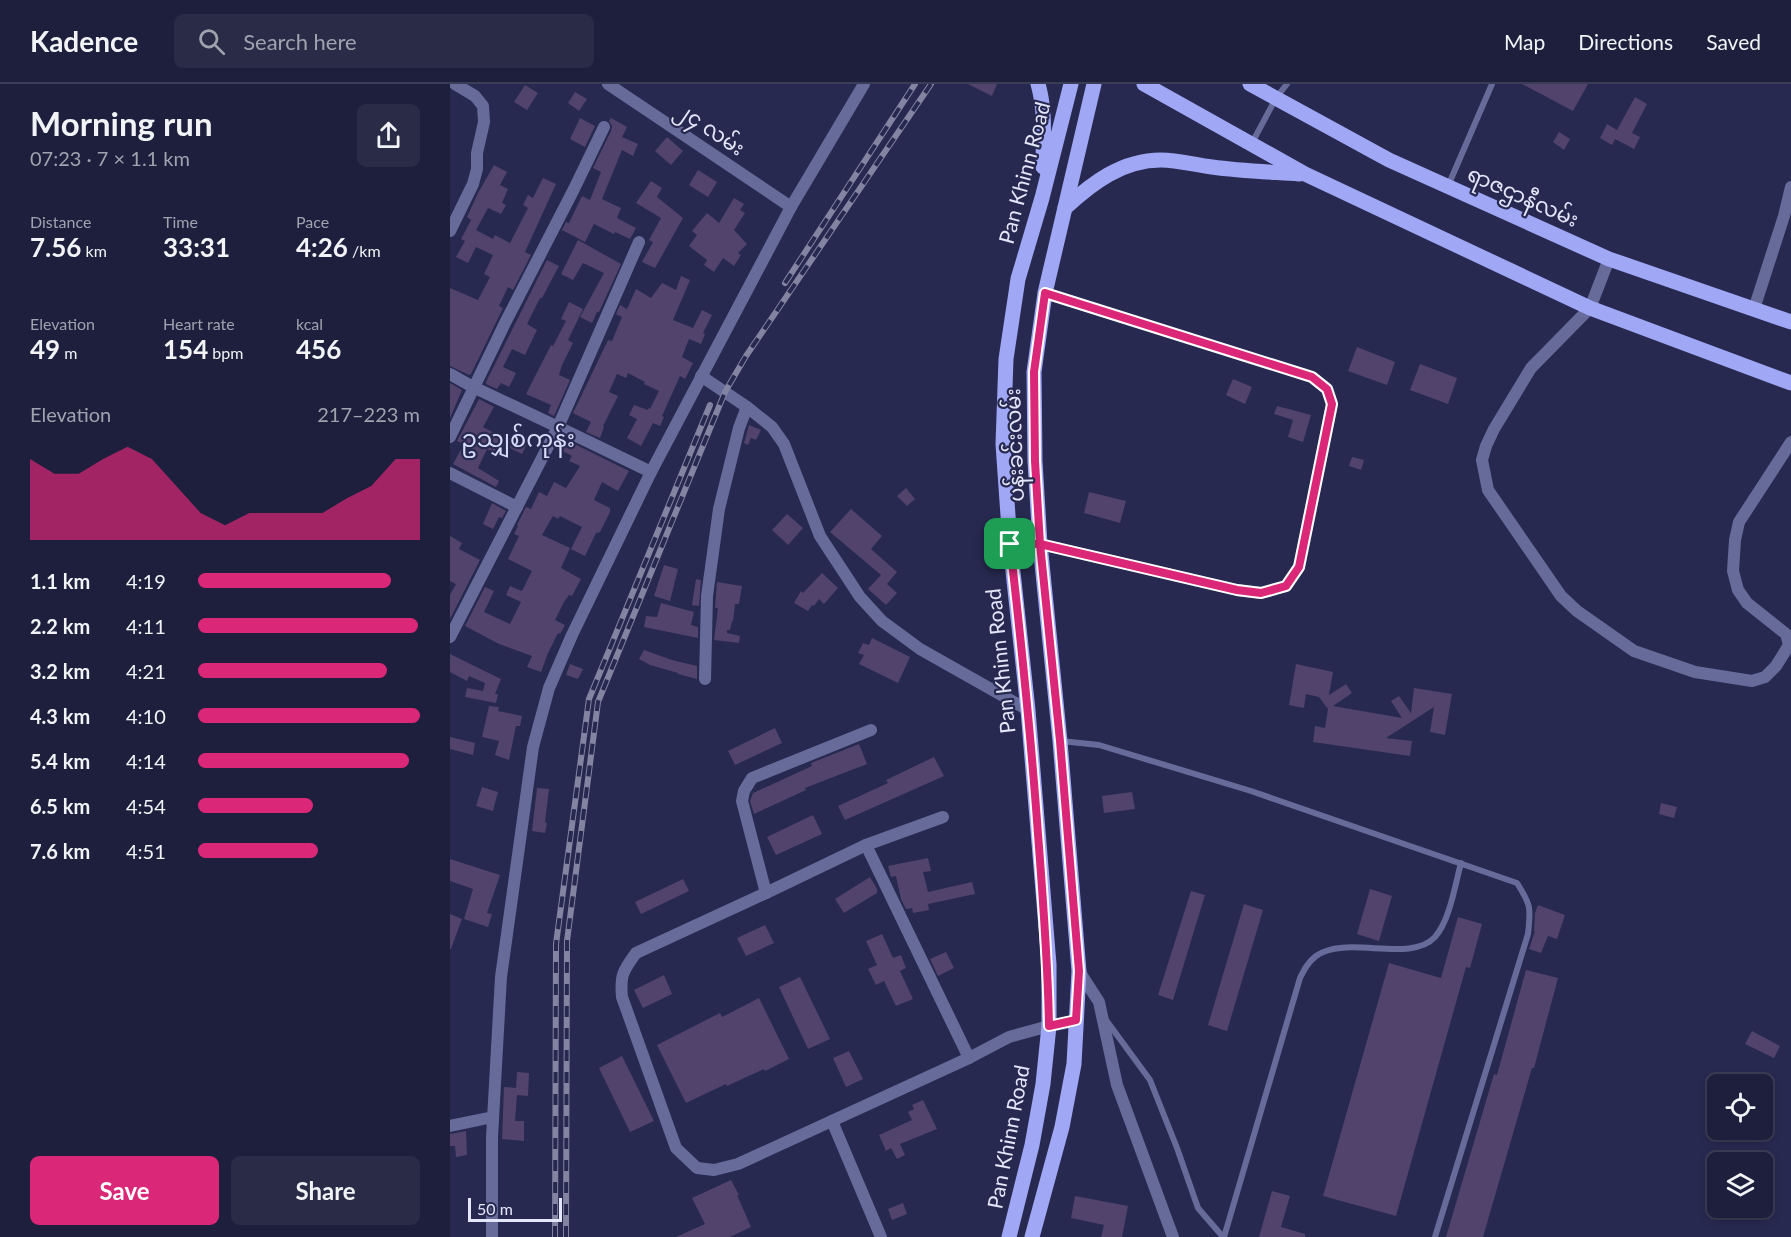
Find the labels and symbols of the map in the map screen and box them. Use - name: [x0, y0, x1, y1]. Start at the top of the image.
- street label: ၂၄ လမ်း: [668, 94, 751, 165]
- street label: Pan Khinn Road: [993, 99, 1055, 246]
- street label: ရာဇဌာနီလမ်း: [1462, 158, 1584, 237]
- street label: ပန်းခင်းလမ်း: [997, 388, 1034, 502]
- district label: ဥသျှစ်ကုန်း: [461, 423, 575, 458]
- pin: [984, 518, 1035, 569]
- street label: Pan Khinn Road: [979, 587, 1020, 735]
- street label: Pan Khinn Road: [981, 1063, 1034, 1211]
- scale bar: [468, 1195, 562, 1222]

